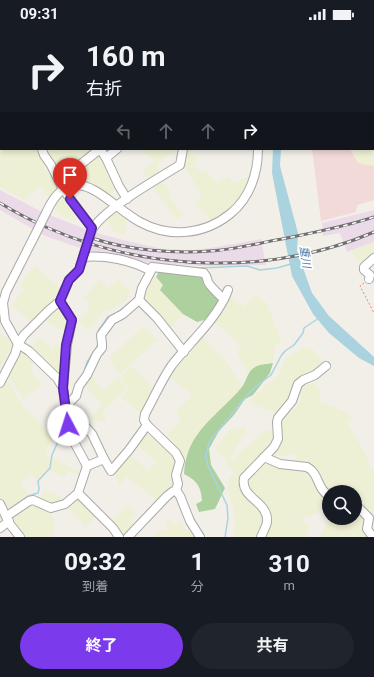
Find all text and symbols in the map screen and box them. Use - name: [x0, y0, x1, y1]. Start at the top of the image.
- text: 09:31: [20, 5, 59, 23]
- text: 160 m: [86, 40, 165, 73]
- icon: right: [20, 44, 72, 96]
- text: 右折: [86, 78, 122, 99]
- icon: left: [113, 120, 135, 142]
- icon: ahead: [155, 120, 177, 142]
- icon: ahead: [197, 120, 219, 142]
- icon: right: [239, 120, 261, 142]
- pin: [53, 158, 87, 199]
- icon: arrive: [59, 164, 81, 186]
- water label: 重川: [297, 245, 313, 270]
- position arrow: [47, 404, 89, 446]
- map controls: [322, 485, 362, 525]
- button: search: [322, 485, 362, 525]
- text: 09:32: [64, 548, 126, 576]
- text: 1: [190, 548, 204, 576]
- text: 310: [268, 550, 310, 578]
- text: m: [283, 578, 295, 593]
- text: 到着: [82, 579, 108, 594]
- text: 分: [191, 579, 204, 594]
- button: 終了: [20, 623, 183, 669]
- button: 共有: [191, 623, 354, 669]

